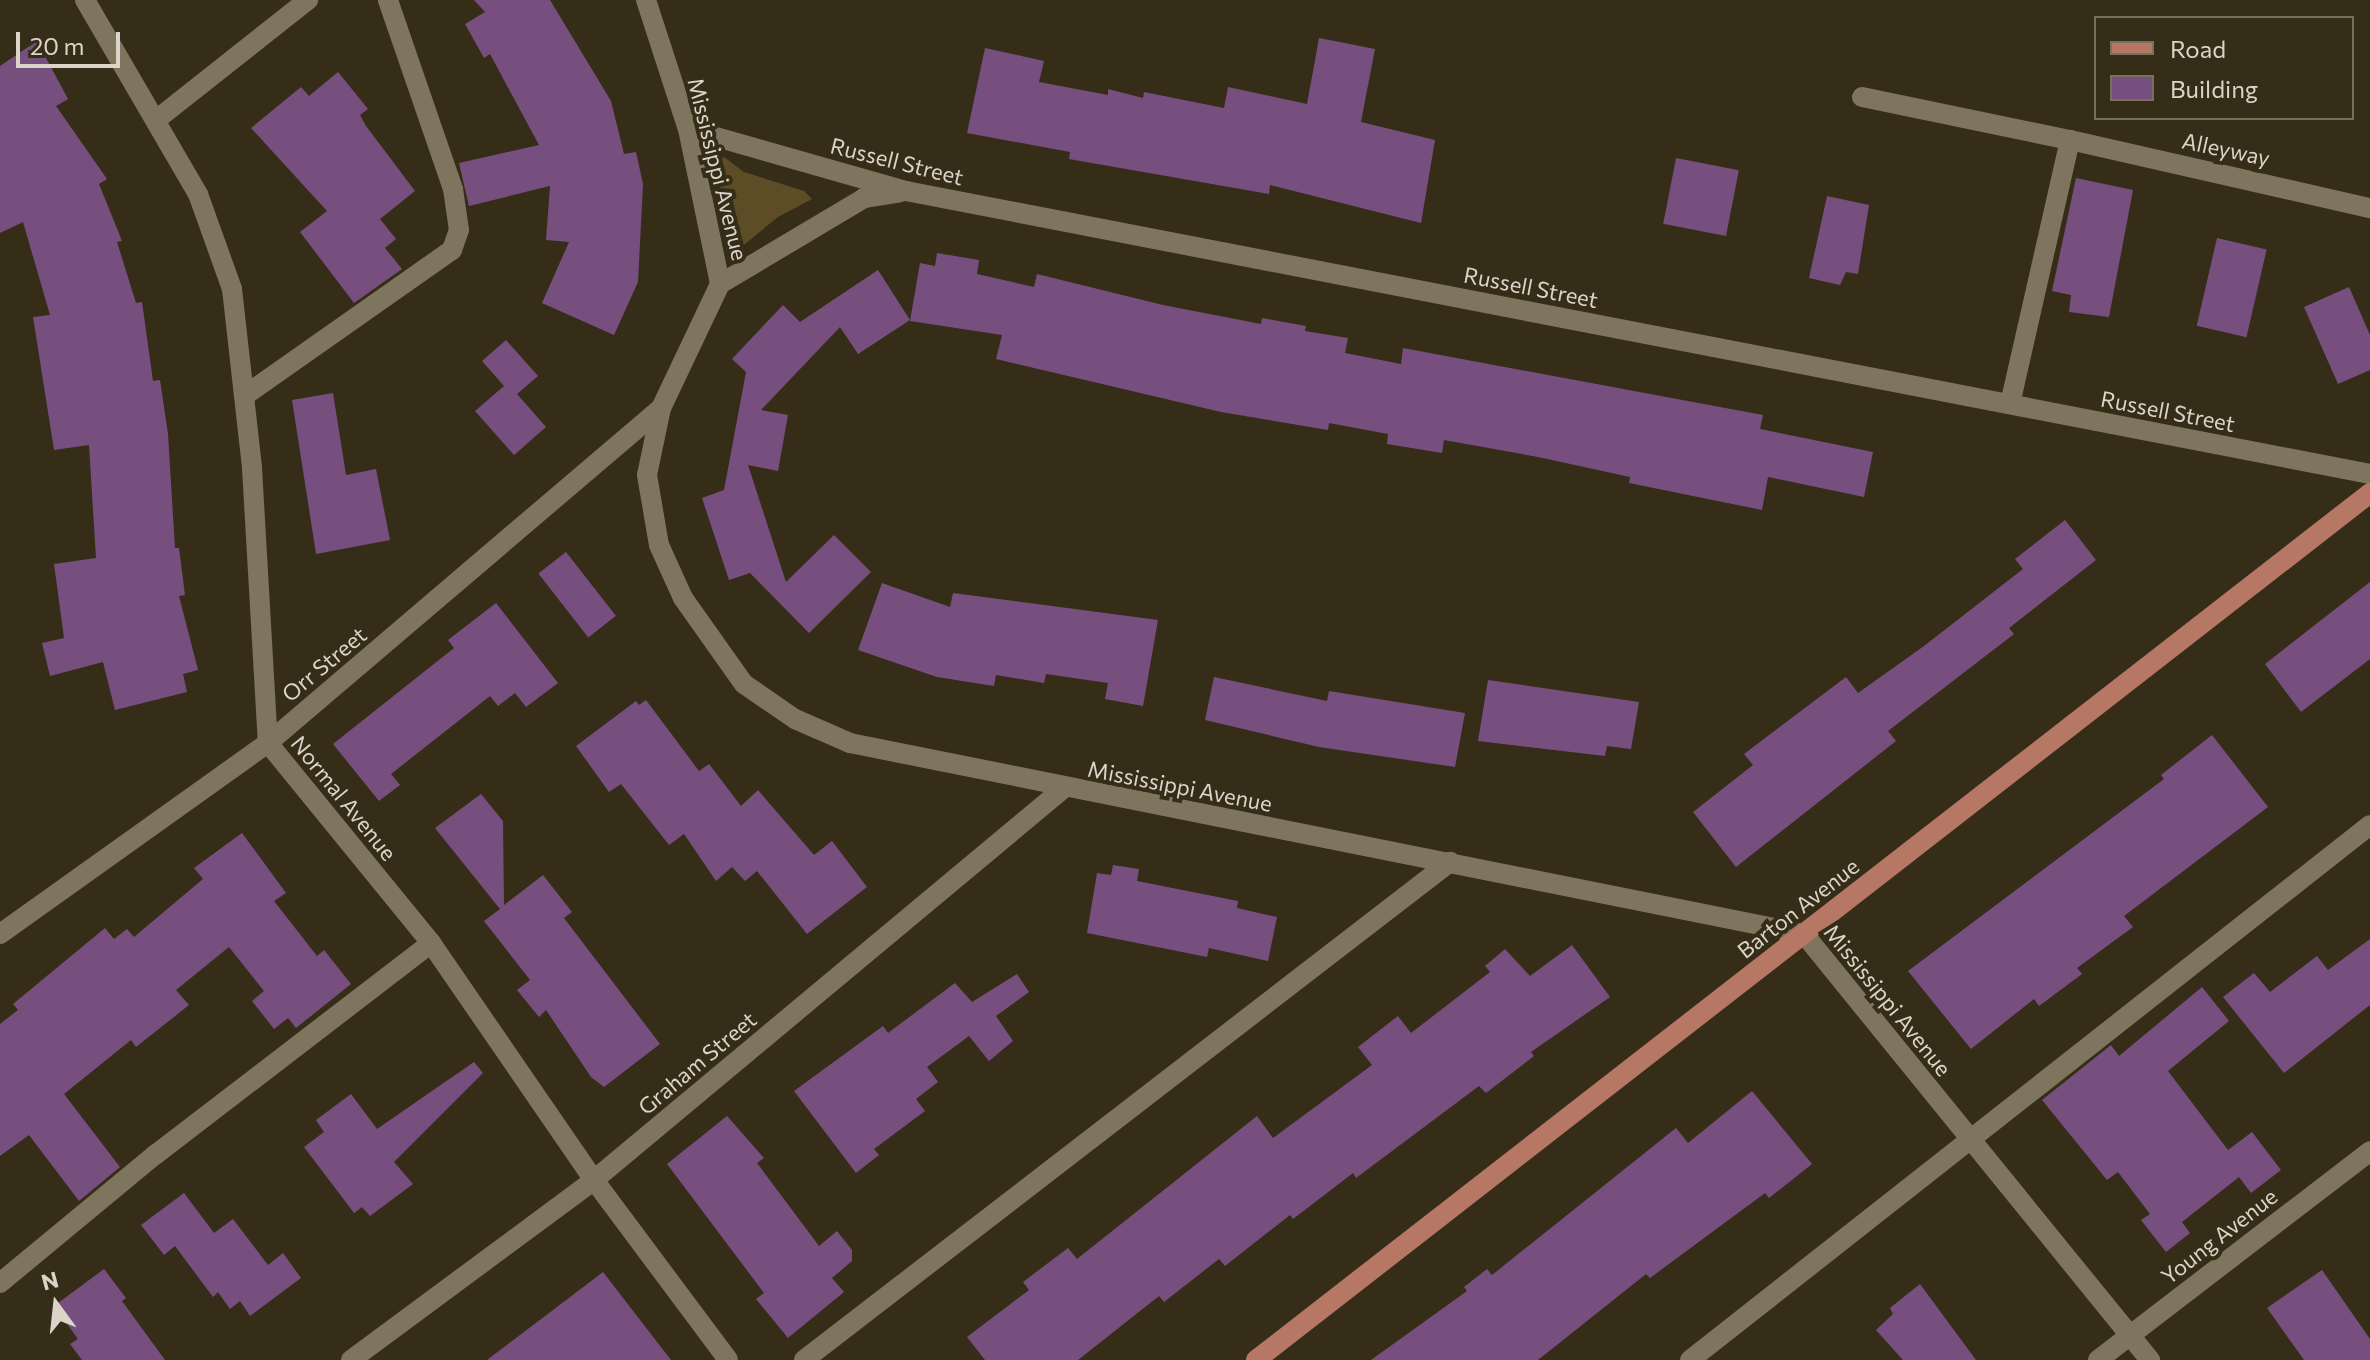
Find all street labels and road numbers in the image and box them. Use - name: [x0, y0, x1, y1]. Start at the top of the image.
- street label: Mississippi Avenue: [683, 75, 753, 263]
- street label: Alleyway: [2180, 127, 2272, 171]
- street label: Russell Street: [828, 132, 966, 190]
- street label: Russell Street: [1462, 261, 1600, 313]
- street label: Russell Street: [2099, 385, 2237, 437]
- street label: Orr Street: [276, 621, 372, 707]
- street label: Normal Avenue: [286, 730, 402, 866]
- street label: Mississippi Avenue: [1086, 755, 1274, 817]
- street label: Barton Avenue: [1732, 852, 1864, 964]
- street label: Mississippi Avenue: [1819, 919, 1957, 1081]
- street label: Graham Street: [633, 1006, 761, 1120]
- street label: Young Avenue: [2156, 1183, 2282, 1289]

